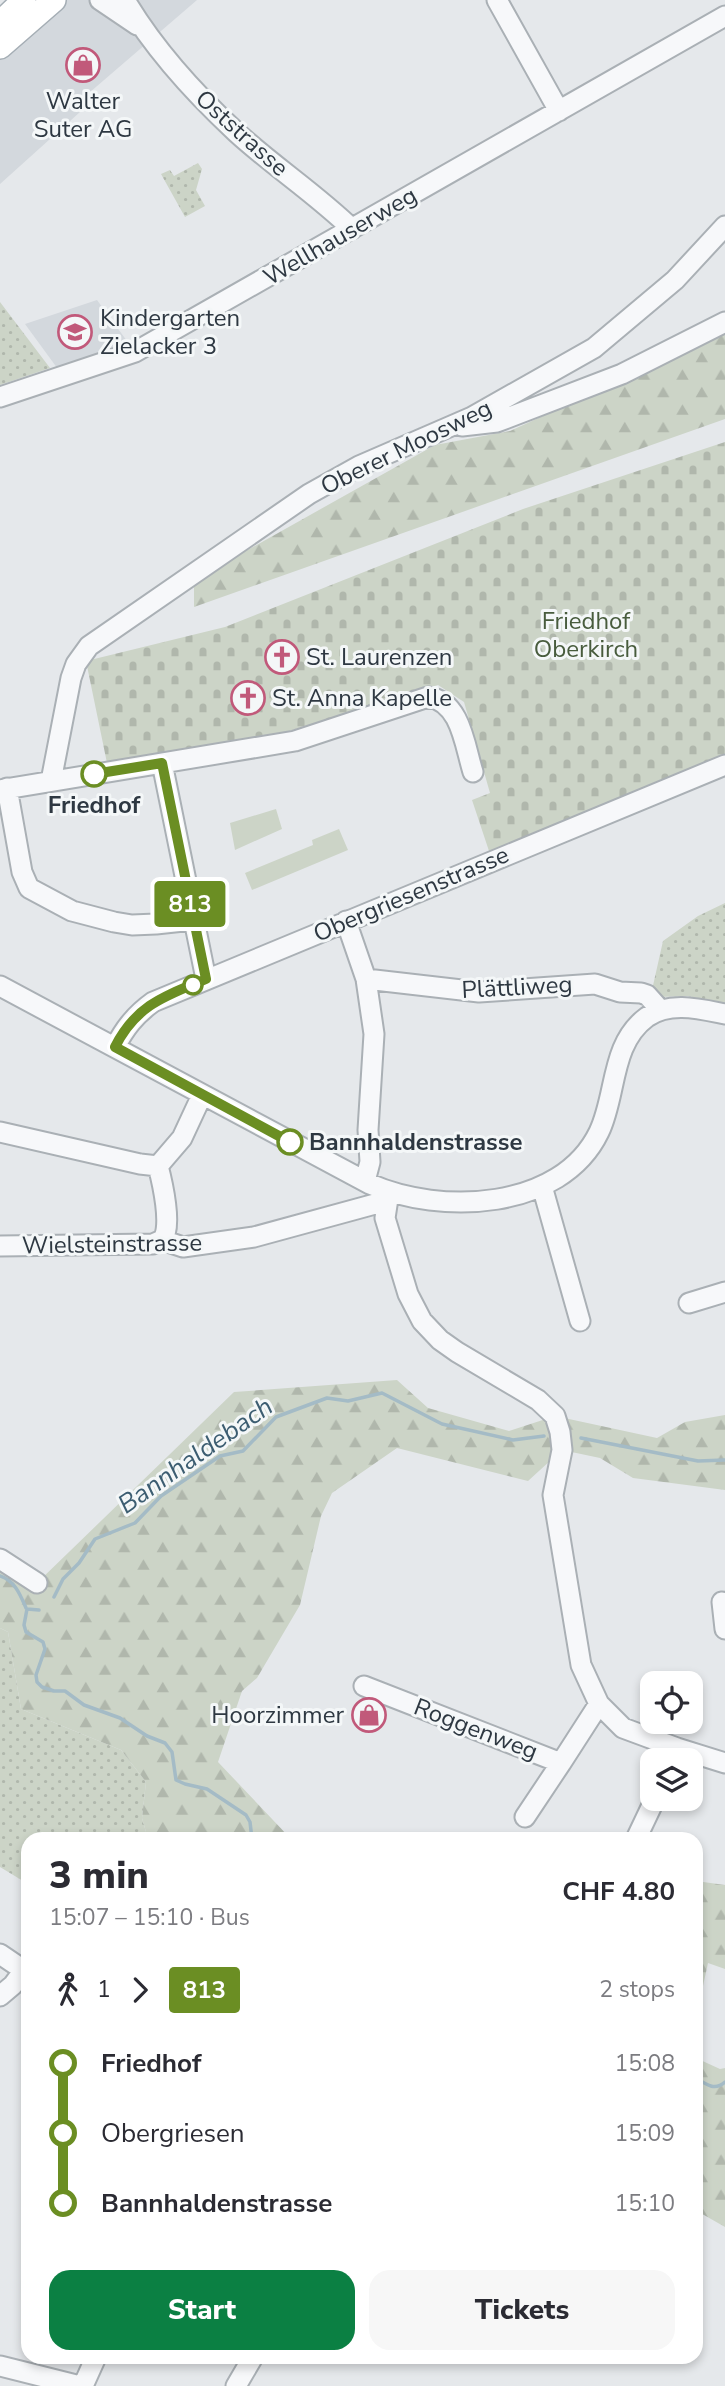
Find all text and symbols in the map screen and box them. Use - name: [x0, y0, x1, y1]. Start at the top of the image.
- shop icon: Walter Suter AG: [64, 46, 102, 84]
- street label: Oststrasse: [189, 83, 295, 183]
- place label: Walter Suter AG: [34, 85, 132, 145]
- street label: Wellhauserweg: [257, 179, 423, 293]
- place label: Kindergarten Zielacker 3: [100, 302, 240, 362]
- school or university icon: Kindergarten Zielacker 3: [56, 313, 94, 351]
- street label: Oberer Moosweg: [315, 392, 497, 502]
- park label: Friedhof Oberkirch: [534, 605, 638, 665]
- church icon: St. Laurenzen: [263, 638, 301, 676]
- place label: St. Laurenzen: [306, 641, 452, 673]
- church icon: St. Anna Kapelle: [229, 679, 267, 717]
- place label: St. Anna Kapelle: [272, 682, 452, 714]
- marker: Friedhof: [81, 761, 107, 787]
- place label: Friedhof: [48, 789, 142, 821]
- street label: Obergriesenstrasse: [308, 838, 514, 950]
- line badge: 813: [150, 881, 230, 927]
- text: 813: [168, 888, 212, 920]
- street label: Plättliweg: [461, 968, 573, 1006]
- unlabelled marker: [183, 975, 203, 995]
- place label: Bannhaldenstrasse: [309, 1126, 523, 1158]
- marker: Bannhaldenstrasse: [277, 1129, 303, 1155]
- street label: Wielsteinstrasse: [22, 1226, 202, 1262]
- water label: Bannhaldebach: [111, 1389, 280, 1522]
- map controls: [640, 1671, 703, 1811]
- button: locate: [640, 1671, 703, 1734]
- street label: Roggenweg: [409, 1691, 543, 1767]
- shop icon: Hoorzimmer: [350, 1696, 388, 1734]
- place label: Hoorzimmer: [211, 1699, 344, 1731]
- button: layers: [640, 1748, 703, 1811]
- text: 3 min: [49, 1850, 149, 1901]
- text: CHF 4.80: [562, 1874, 675, 1909]
- text: 15:07 – 15:10 · Bus: [49, 1902, 250, 1933]
- icon: walk: [49, 1971, 87, 2009]
- icon: forward: [121, 1971, 159, 2009]
- text: 1: [97, 1974, 111, 2005]
- text: 813: [183, 1974, 226, 2006]
- text: 2 stops: [599, 1974, 675, 2005]
- text: Friedhof: [101, 2046, 201, 2081]
- text: 15:08: [615, 2048, 675, 2079]
- text: Obergriesen: [101, 2116, 245, 2151]
- text: 15:09: [615, 2118, 675, 2149]
- text: Bannhaldenstrasse: [101, 2186, 332, 2221]
- text: 15:10: [615, 2188, 675, 2219]
- button: Start: [49, 2270, 355, 2350]
- button: Tickets: [369, 2270, 675, 2350]

